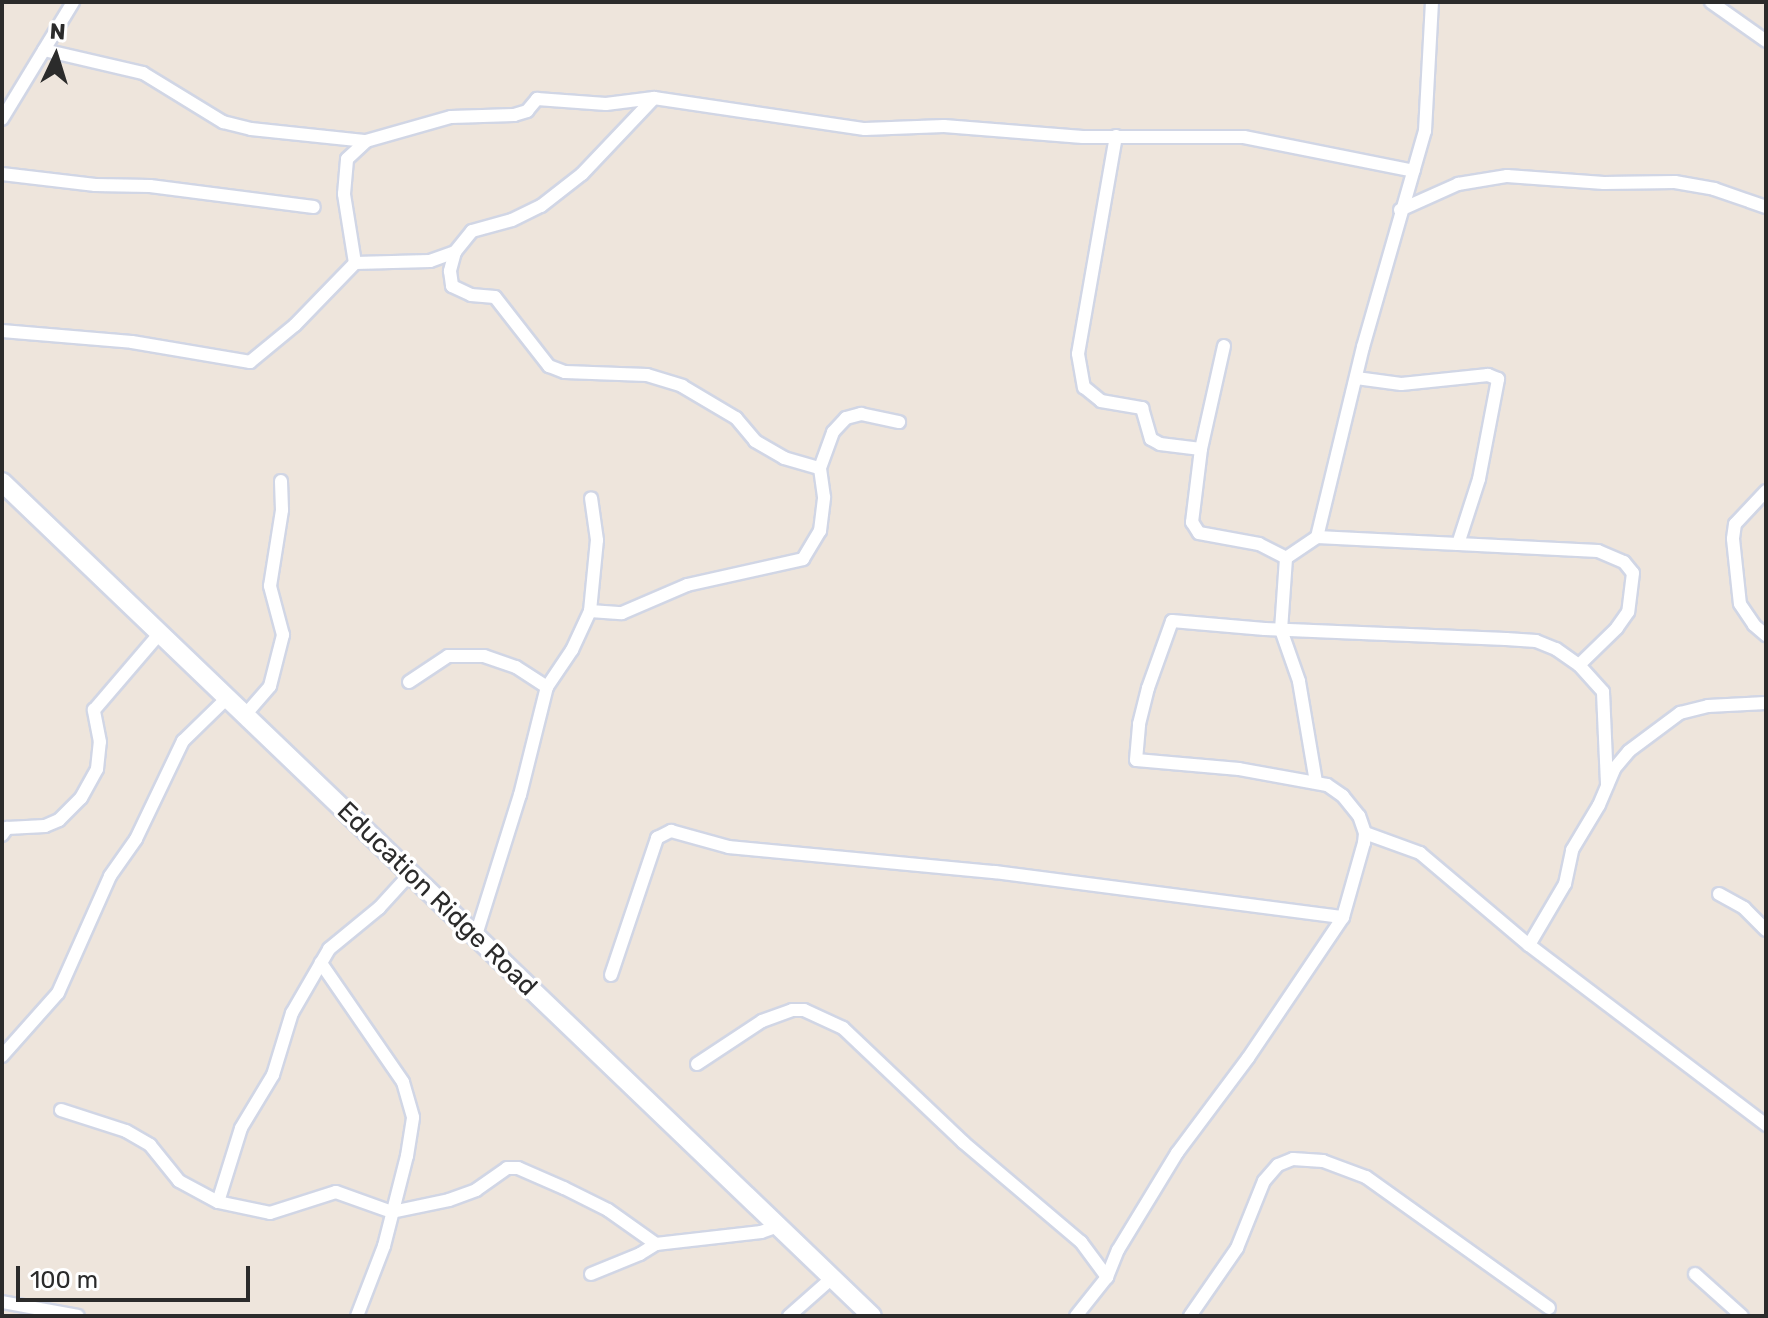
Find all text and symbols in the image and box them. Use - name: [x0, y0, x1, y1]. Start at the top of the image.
- north arrow: [16, 16, 96, 96]
- text: N: [49, 18, 67, 46]
- street label: Education Ridge Road: [331, 796, 543, 1002]
- scale bar: [20, 1250, 254, 1300]
- text: 100 m: [30, 1266, 98, 1294]

